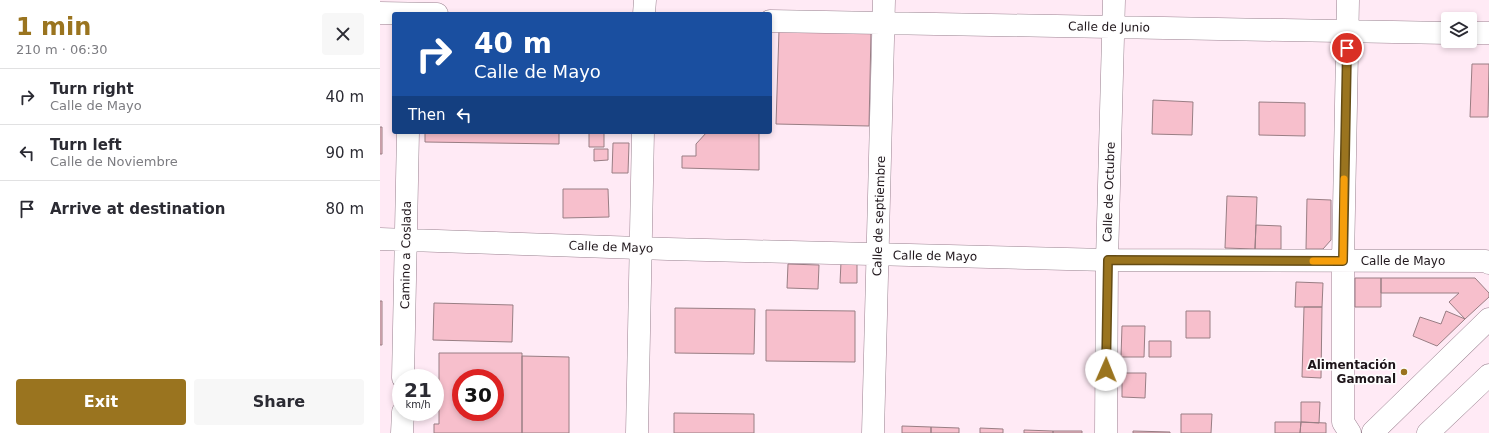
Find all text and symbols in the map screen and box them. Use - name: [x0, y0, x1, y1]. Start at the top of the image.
- map controls: [1441, 12, 1477, 48]
- button: layers: [1441, 12, 1477, 48]
- text: 1 min: [16, 13, 91, 41]
- button: close: [322, 13, 364, 55]
- street label: Calle de Junio: [1068, 19, 1150, 35]
- text: 40 m: [474, 27, 552, 60]
- icon: right: [408, 28, 460, 80]
- pin: [1330, 31, 1364, 65]
- icon: arrive: [1336, 37, 1358, 59]
- text: 210 m · 06:30: [16, 42, 107, 57]
- text: Calle de Mayo: [474, 61, 601, 82]
- text: Turn right: [50, 80, 134, 98]
- icon: right: [16, 86, 38, 108]
- text: 40 m: [326, 88, 364, 106]
- text: Calle de Mayo: [50, 98, 142, 113]
- icon: left: [453, 104, 475, 126]
- text: Then: [408, 106, 445, 124]
- text: Turn left: [50, 136, 122, 154]
- icon: left: [16, 142, 38, 164]
- street label: Calle de Octubre: [1100, 142, 1118, 242]
- text: 90 m: [326, 144, 364, 162]
- text: Calle de Noviembre: [50, 154, 178, 169]
- street label: Calle de septiembre: [870, 156, 888, 276]
- icon: arrive: [16, 198, 38, 220]
- text: Arrive at destination: [50, 200, 225, 218]
- text: 80 m: [326, 200, 364, 218]
- street label: Camino a Coslada: [398, 201, 414, 309]
- street label: Calle de Mayo: [569, 239, 653, 255]
- street label: Calle de Mayo: [893, 248, 977, 264]
- street label: Calle de Mayo: [1361, 254, 1445, 268]
- position arrow: [1085, 349, 1127, 391]
- place label: Alimentación Gamonal: [1307, 358, 1396, 386]
- marker: Alimentación Gamonal: [1399, 367, 1409, 377]
- speed limit sign: 30: [452, 369, 504, 421]
- text: 21: [404, 378, 432, 402]
- button: Exit: [16, 379, 186, 425]
- button: Share: [194, 379, 364, 425]
- text: km/h: [405, 399, 431, 410]

